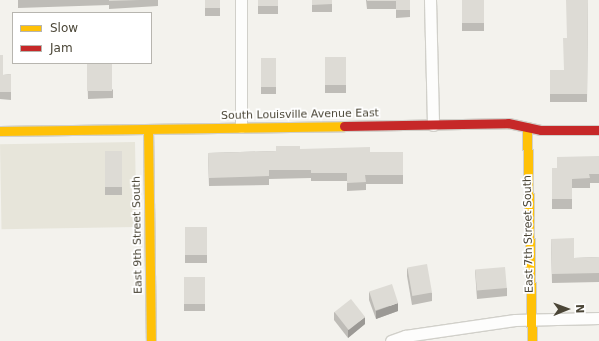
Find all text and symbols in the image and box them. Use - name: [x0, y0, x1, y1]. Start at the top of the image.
- legend: [12, 12, 152, 64]
- text: Slow: [50, 21, 78, 35]
- text: Jam: [50, 41, 73, 55]
- street label: South Louisville Avenue East: [221, 107, 379, 123]
- street label: East 7th Street South: [521, 175, 537, 293]
- street label: East 9th Street South: [130, 176, 146, 294]
- north arrow: [547, 289, 587, 329]
- text: N: [573, 304, 586, 314]

